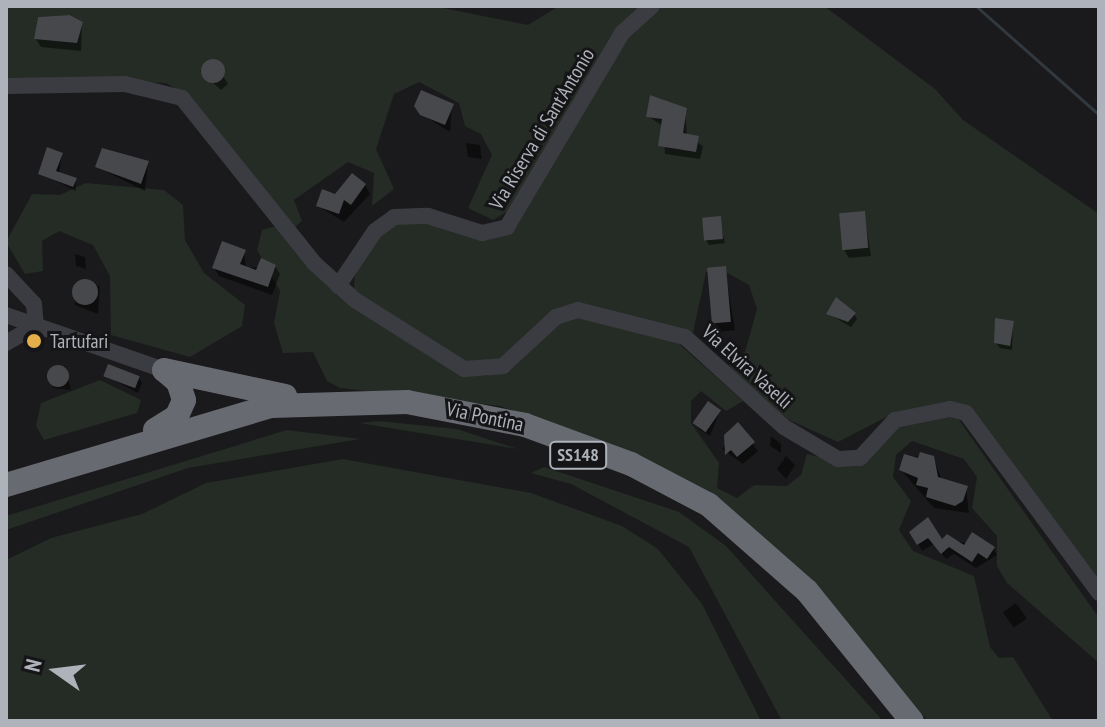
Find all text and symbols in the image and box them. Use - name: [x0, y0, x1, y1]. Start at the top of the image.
- street label: Via Riserva di Sant'Antonio: [484, 44, 600, 214]
- street label: Via Elvira Vaselli: [697, 320, 797, 414]
- place label: Tartufari: [50, 329, 108, 353]
- marker: Tartufari: [25, 332, 43, 350]
- street label: Via Pontina: [444, 397, 526, 437]
- road number: SS148: [548, 441, 608, 469]
- north arrow: [16, 631, 96, 711]
- text: N: [18, 656, 48, 674]

